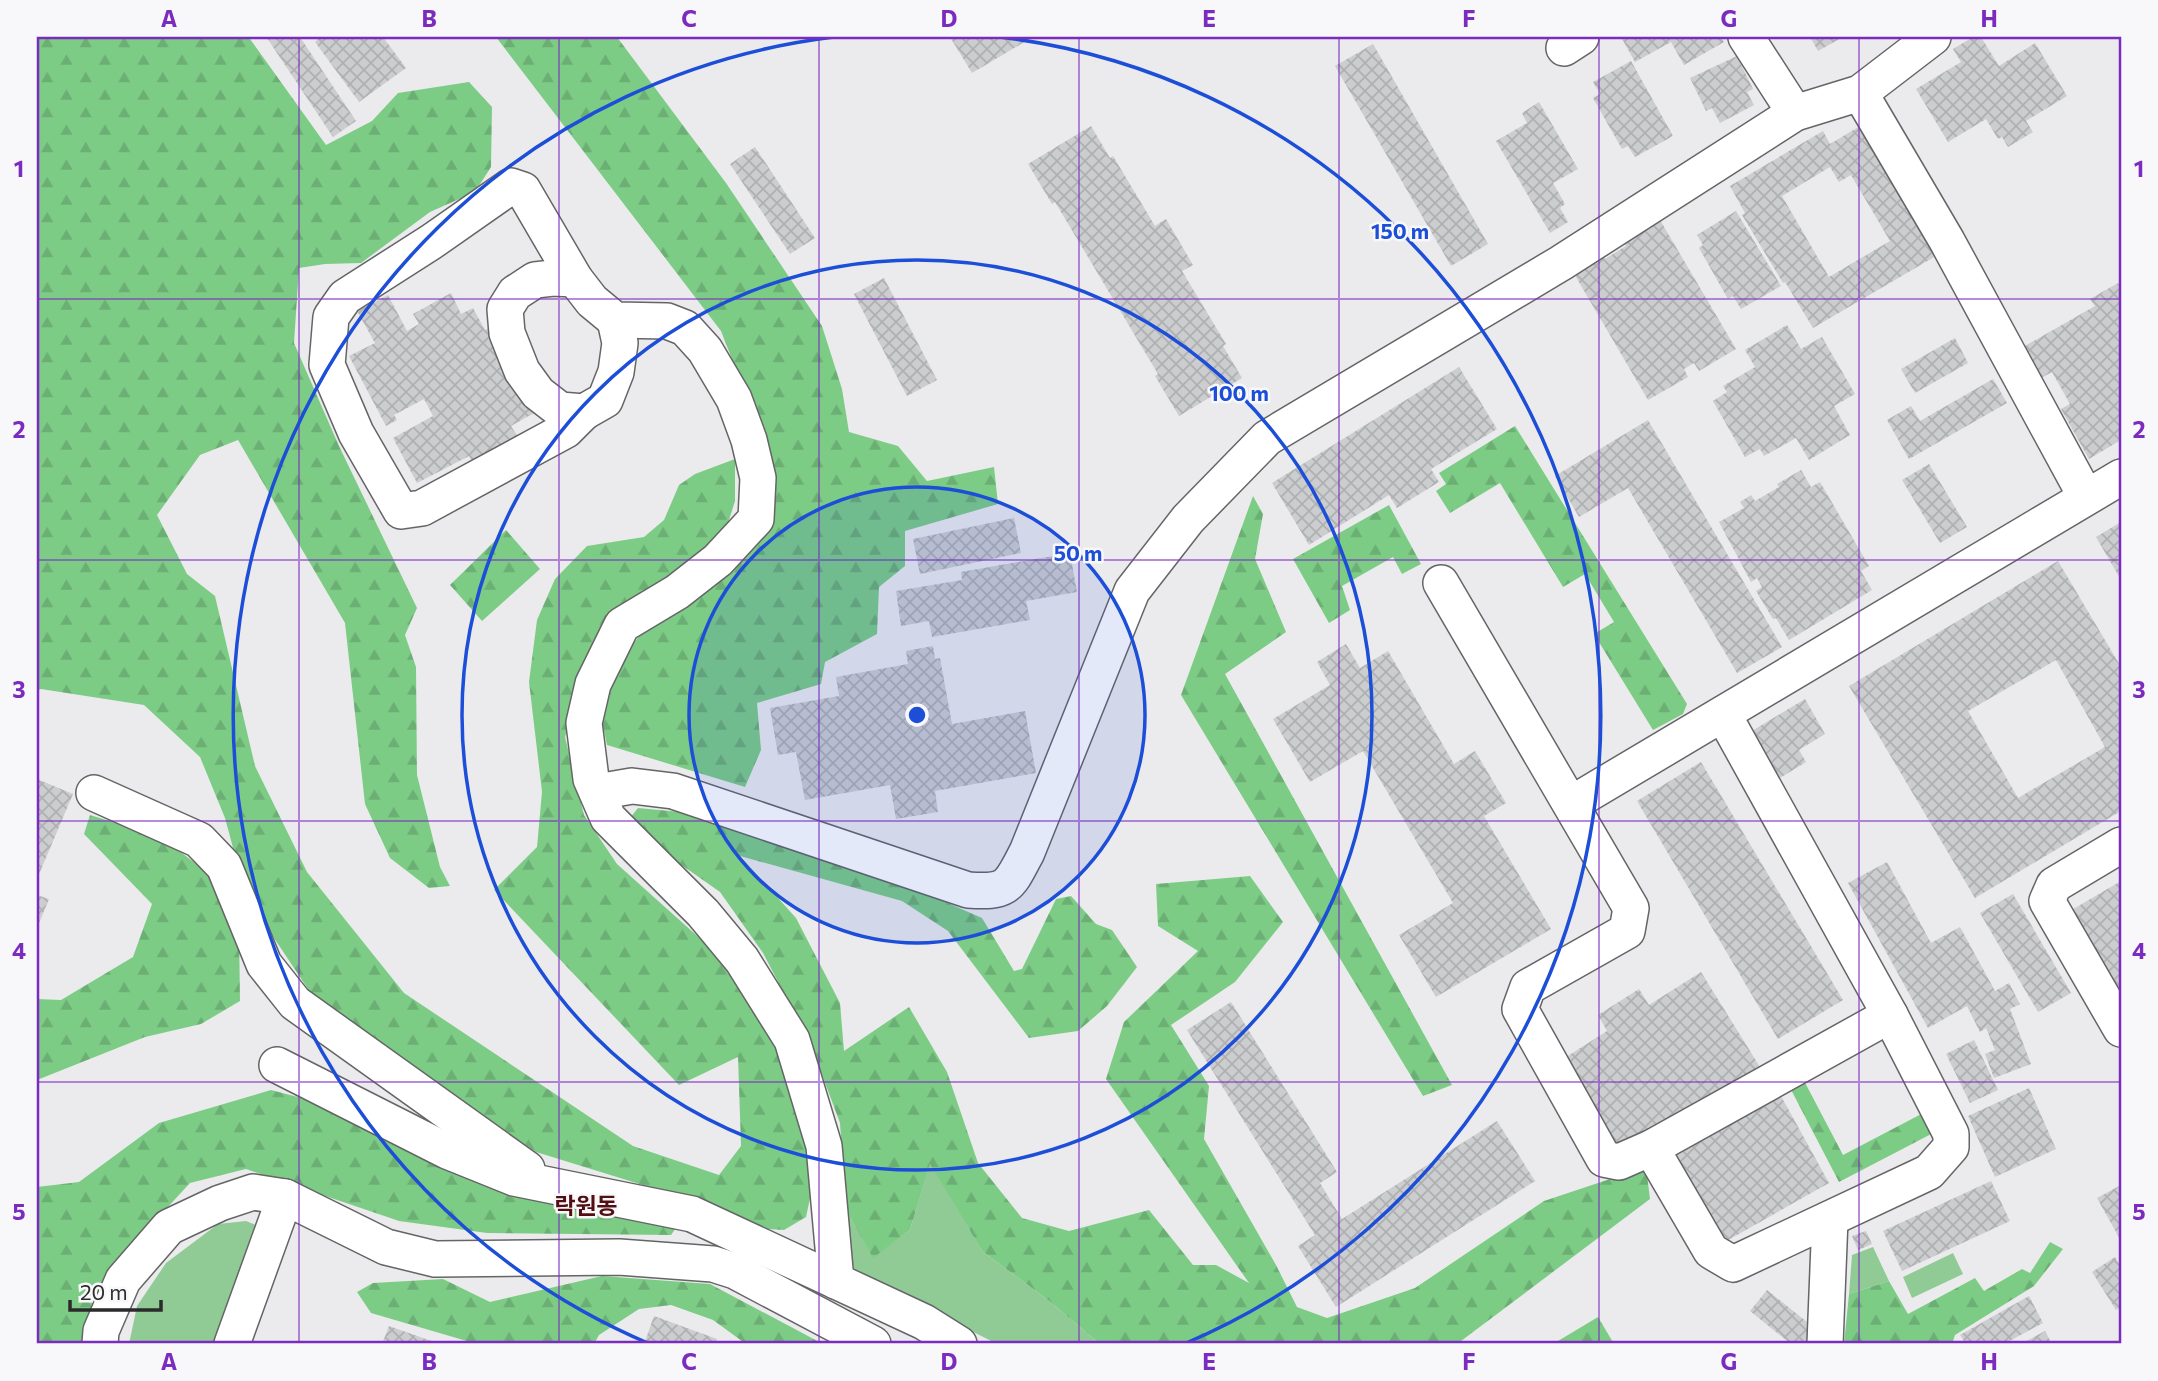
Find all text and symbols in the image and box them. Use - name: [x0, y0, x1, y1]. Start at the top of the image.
- text: A: [161, 4, 178, 32]
- text: B: [421, 4, 437, 32]
- text: C: [681, 4, 697, 32]
- text: D: [941, 4, 958, 32]
- text: E: [1202, 4, 1216, 32]
- text: F: [1462, 4, 1476, 32]
- text: G: [1721, 4, 1737, 32]
- text: H: [1980, 4, 1998, 32]
- text: 1: [14, 154, 24, 182]
- text: 1: [2134, 154, 2144, 182]
- text: 150 m: [1371, 218, 1429, 243]
- text: 100 m: [1209, 380, 1269, 405]
- text: 2: [12, 415, 26, 443]
- text: 2: [2132, 415, 2146, 443]
- text: 50 m: [1054, 540, 1102, 565]
- text: 3: [12, 675, 26, 703]
- text: 3: [2132, 675, 2146, 703]
- centre of rings: [905, 703, 929, 727]
- text: 4: [12, 936, 26, 964]
- text: 4: [2132, 936, 2146, 964]
- district label: 락원동: [554, 1191, 618, 1219]
- text: 5: [12, 1197, 26, 1225]
- text: 5: [2132, 1197, 2146, 1225]
- scale bar: [70, 1269, 161, 1313]
- text: 20 m: [80, 1279, 128, 1304]
- text: A: [161, 1347, 178, 1375]
- text: B: [421, 1347, 437, 1375]
- text: C: [681, 1347, 697, 1375]
- text: D: [941, 1347, 958, 1375]
- text: E: [1202, 1347, 1216, 1375]
- text: F: [1462, 1347, 1476, 1375]
- text: G: [1721, 1347, 1737, 1375]
- text: H: [1980, 1347, 1998, 1375]

